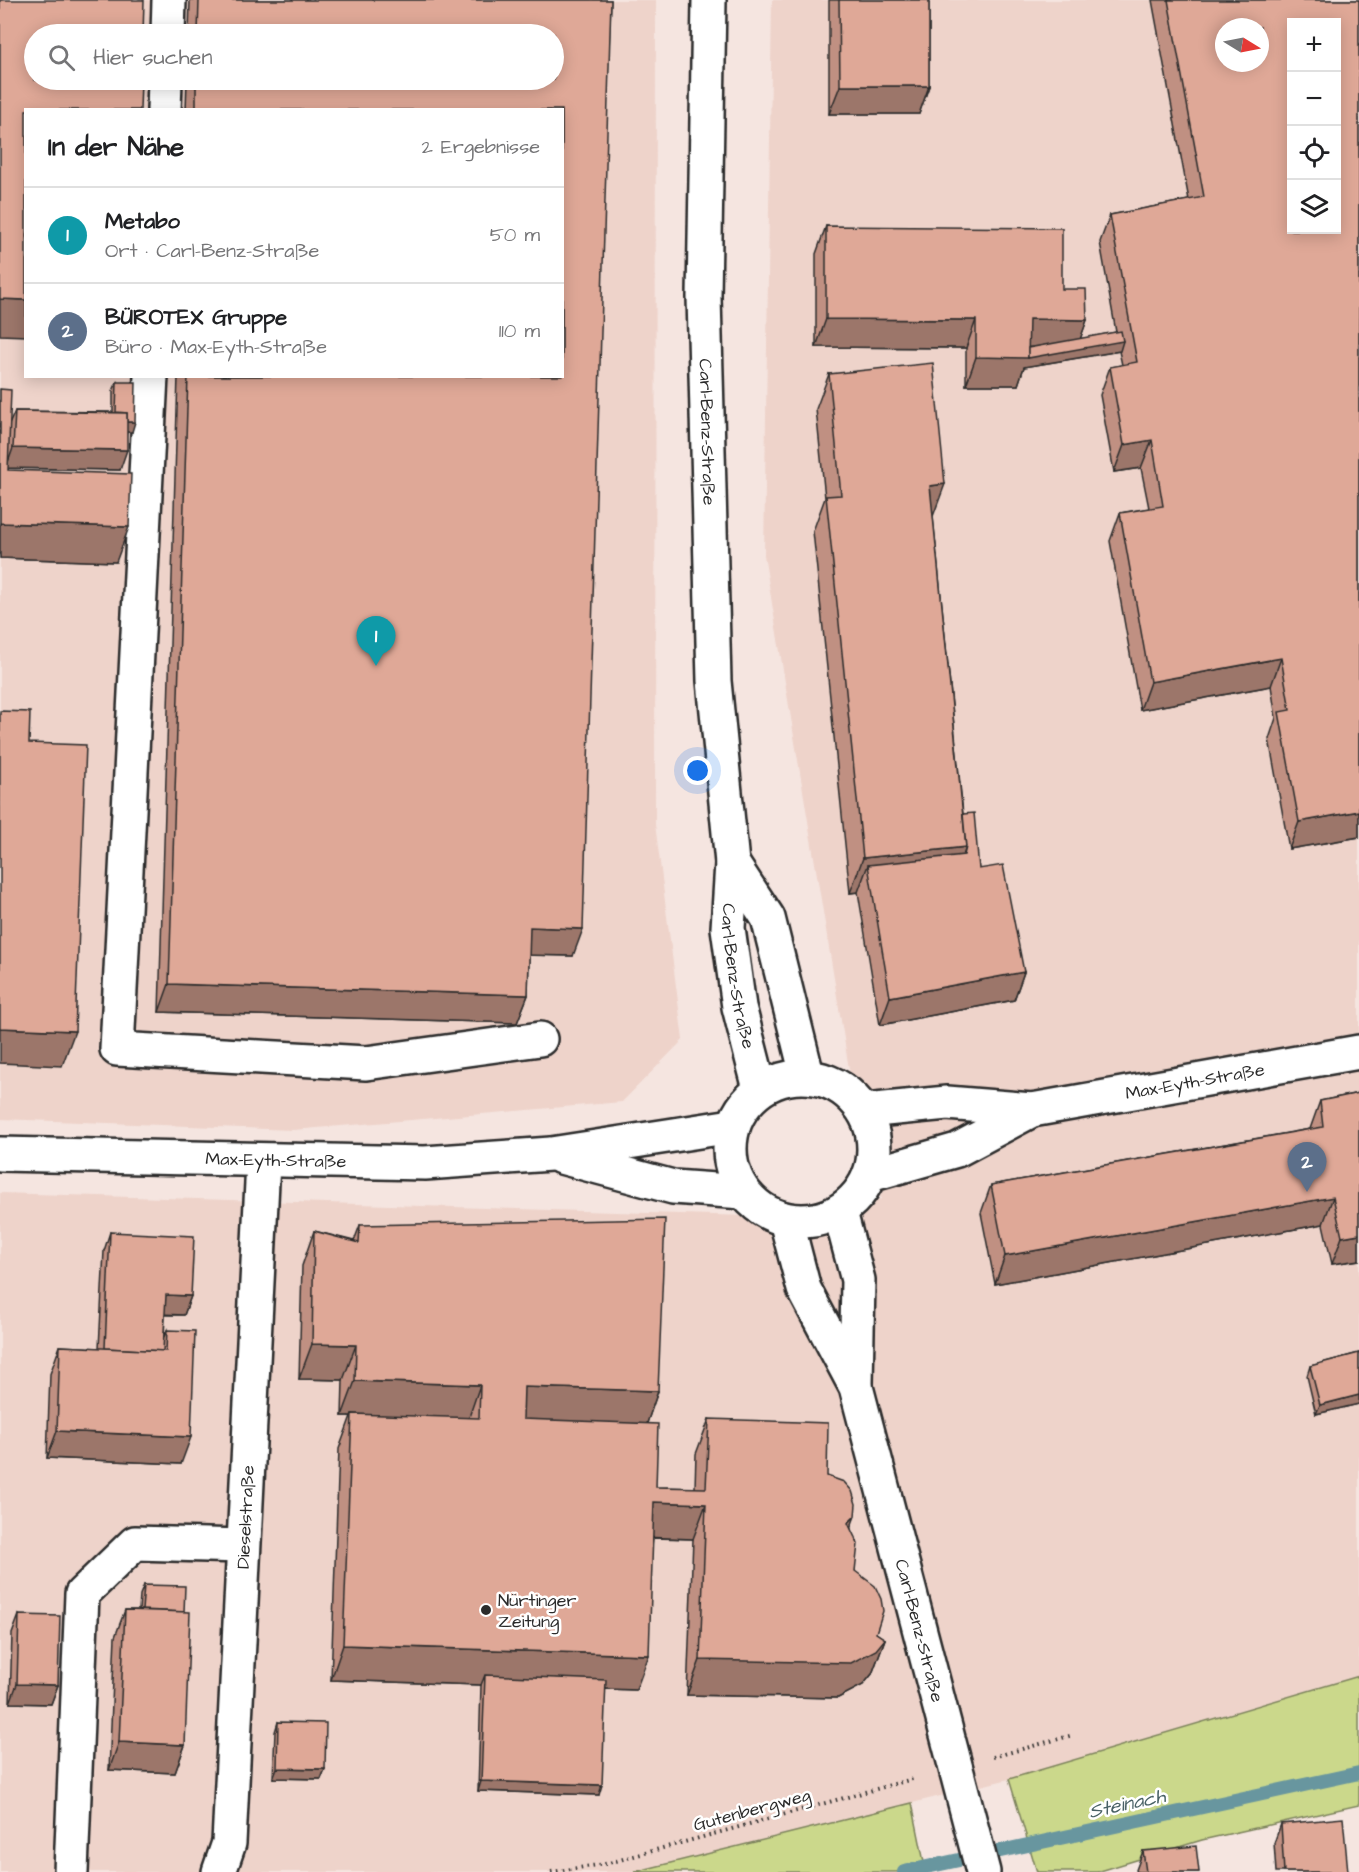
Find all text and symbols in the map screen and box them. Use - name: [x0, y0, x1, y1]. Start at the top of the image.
- north arrow: [1215, 18, 1269, 72]
- map controls: [1287, 18, 1341, 234]
- button: +: [1287, 18, 1341, 72]
- search box: [24, 24, 564, 90]
- icon: search: [45, 41, 78, 74]
- text: Hier suchen: [93, 42, 212, 73]
- button: −: [1287, 72, 1341, 126]
- button: locate: [1287, 126, 1341, 180]
- text: In der Nähe: [48, 129, 184, 165]
- text: 2 Ergebnisse: [421, 133, 540, 161]
- button: layers: [1287, 180, 1341, 234]
- text: Metabo: [105, 206, 180, 237]
- text: 1: [66, 221, 69, 249]
- text: 50 m: [490, 221, 540, 249]
- text: Ort · Carl-Benz-Straße: [105, 237, 319, 265]
- text: BÜROTEX Gruppe: [105, 302, 287, 333]
- text: 2: [62, 317, 73, 345]
- text: 110 m: [499, 317, 540, 345]
- text: Büro · Max-Eyth-Straße: [105, 333, 327, 361]
- street label: Carl-Benz-Straße: [693, 358, 722, 506]
- pin: 1: [356, 616, 395, 666]
- your location: [683, 756, 712, 785]
- street label: Carl-Benz-Straße: [715, 903, 762, 1052]
- street label: Max-Eyth-Straße: [1123, 1056, 1267, 1106]
- pin: 2: [1288, 1142, 1326, 1192]
- street label: Max-Eyth-Straße: [205, 1146, 347, 1174]
- street label: Dieselstraße: [230, 1464, 260, 1570]
- street label: Carl-Benz-Straße: [889, 1556, 951, 1705]
- place label: Nürtinger Zeitung: [498, 1588, 576, 1635]
- marker: Nürtinger Zeitung: [479, 1603, 493, 1617]
- street label: Gutenbergweg: [691, 1782, 814, 1839]
- water label: Steinach: [1086, 1782, 1169, 1826]

